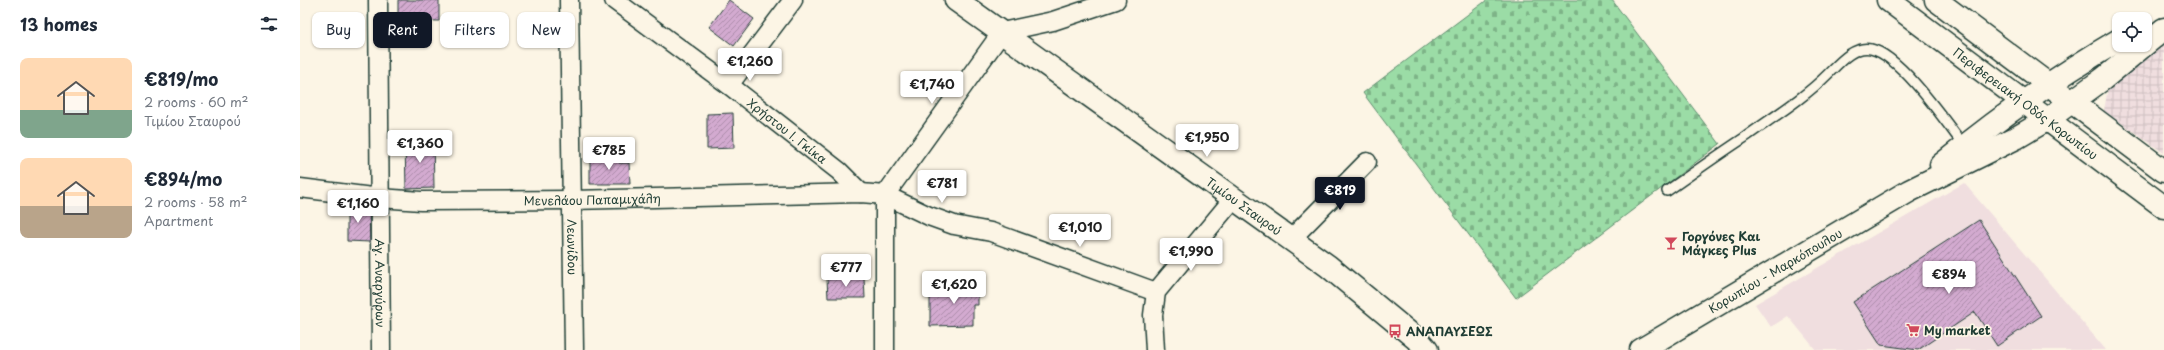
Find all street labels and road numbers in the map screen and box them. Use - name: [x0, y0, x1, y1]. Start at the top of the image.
- street label: Περιφερειακή Οδός Κορωπίου: [1949, 43, 2102, 164]
- street label: Χρήστου Ι. Γκίκα: [744, 94, 831, 168]
- street label: Τιμίου Σταυρού: [1202, 173, 1286, 239]
- street label: Μενελάου Παπαμιχάλη: [524, 189, 661, 209]
- street label: Λεωνίδου: [563, 219, 582, 275]
- street label: Κορωπίου - Μαρκόπουλου: [1705, 224, 1846, 317]
- street label: Αγ. Αναργύρων: [371, 238, 390, 328]

